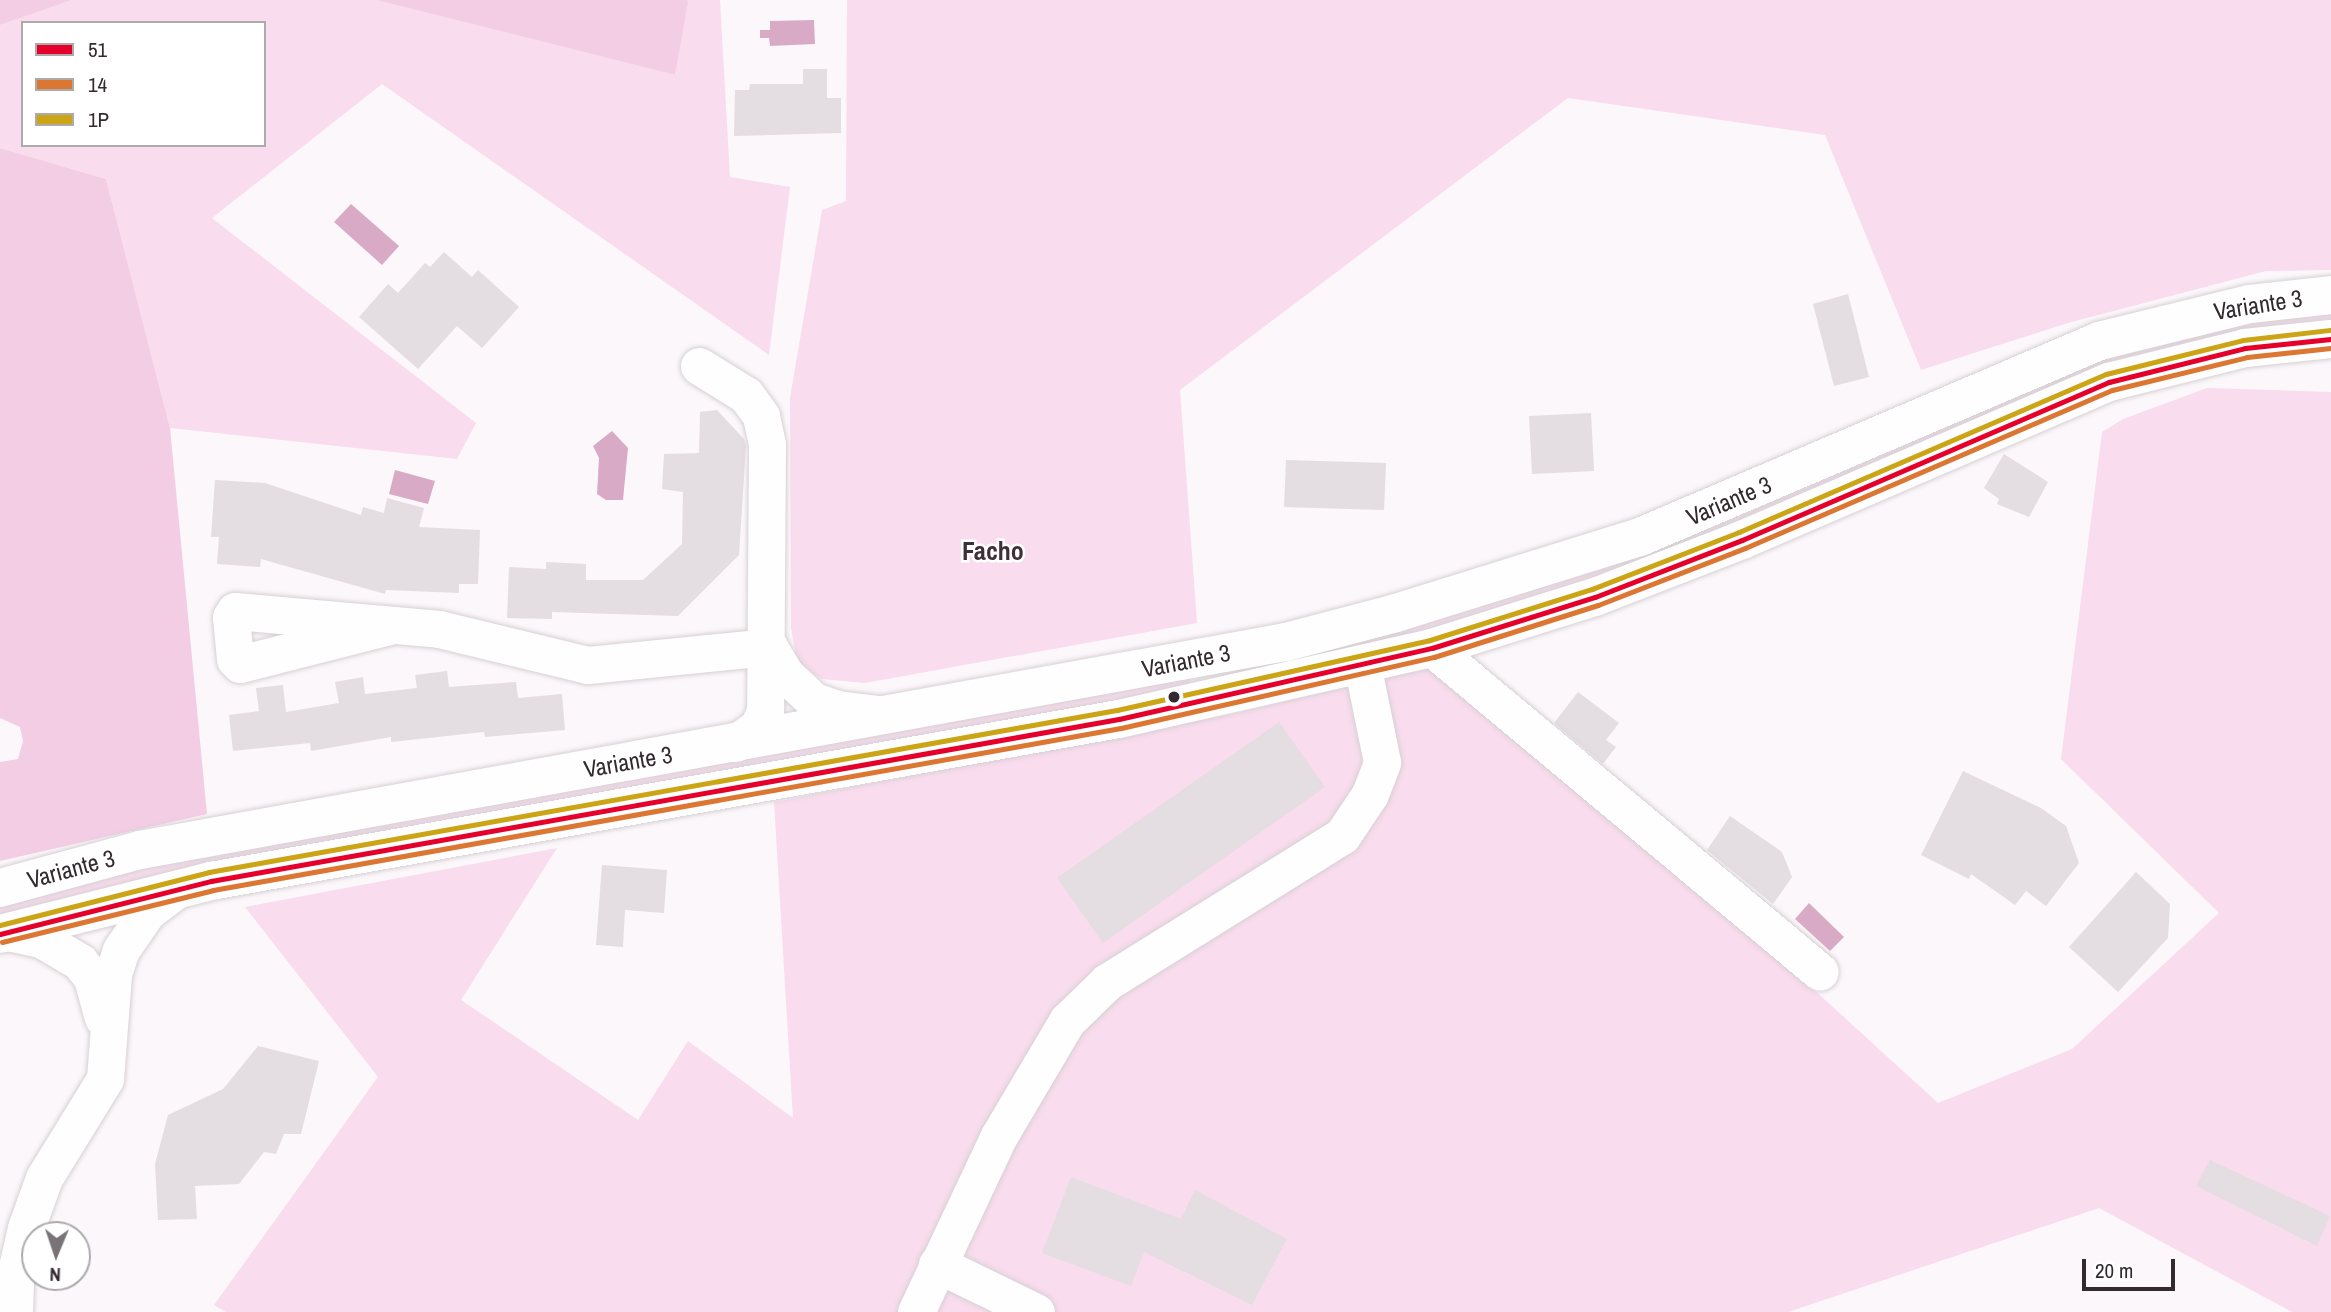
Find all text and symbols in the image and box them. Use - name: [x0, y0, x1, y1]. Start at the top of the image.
- legend: [21, 21, 266, 147]
- text: 51: [88, 35, 107, 64]
- text: 14: [88, 70, 107, 99]
- text: 1P: [88, 105, 109, 134]
- street label: Variante 3: [2212, 284, 2304, 326]
- street label: Variante 3: [1682, 470, 1776, 532]
- district label: Facho: [962, 535, 1024, 567]
- street label: Variante 3: [1139, 638, 1233, 684]
- unlabelled marker: [1167, 690, 1181, 704]
- street label: Variante 3: [581, 740, 675, 784]
- street label: Variante 3: [24, 844, 118, 894]
- north arrow: [21, 1221, 91, 1291]
- scale bar: [2086, 1246, 2179, 1290]
- text: 20 m: [2095, 1256, 2133, 1285]
- text: N: [49, 1262, 61, 1288]

